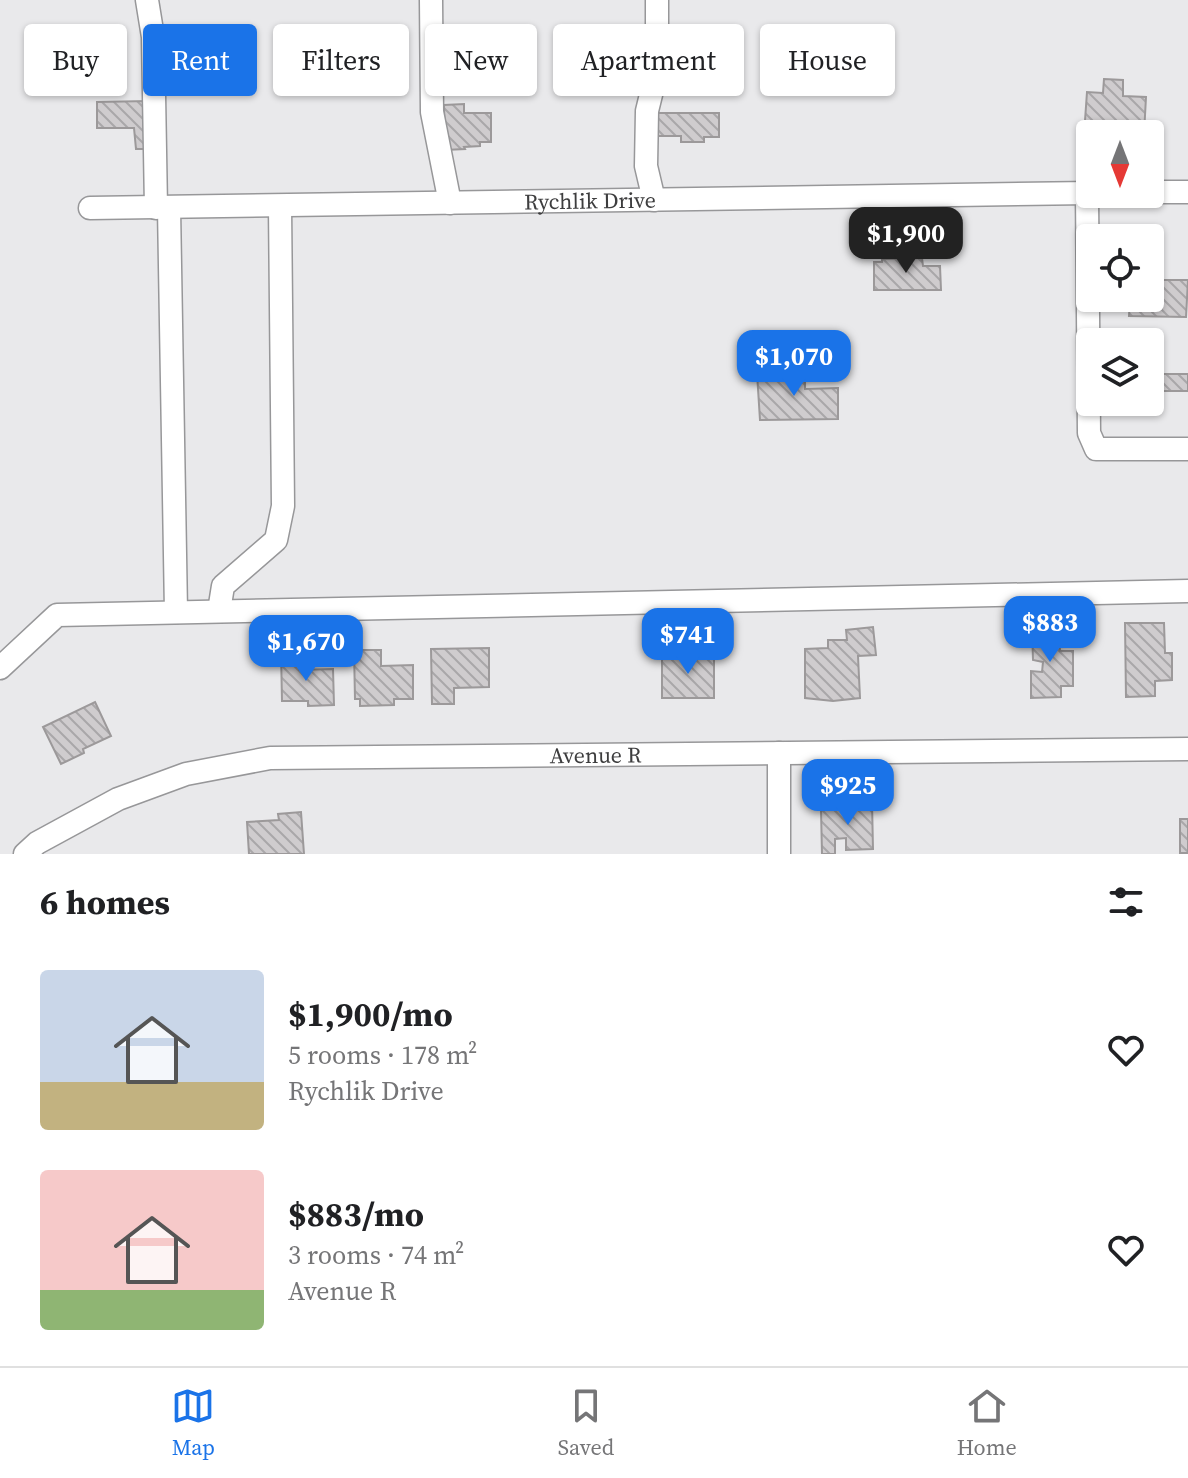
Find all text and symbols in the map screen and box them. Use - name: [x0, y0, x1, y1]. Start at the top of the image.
- chip: Buy: [24, 24, 127, 96]
- chip: Rent: [143, 24, 257, 96]
- chip: Filters: [273, 24, 409, 96]
- chip: New: [425, 24, 537, 96]
- chip: Apartment: [553, 24, 744, 96]
- chip: House: [760, 24, 895, 96]
- north arrow: [1076, 120, 1164, 208]
- map controls: [1076, 120, 1164, 416]
- street label: Rychlik Drive: [524, 185, 656, 216]
- pin: $1,900: [841, 207, 971, 275]
- text: $1,900: [867, 215, 945, 251]
- button: locate: [1076, 224, 1164, 312]
- button: layers: [1076, 328, 1164, 416]
- pin: $1,070: [729, 330, 859, 398]
- text: $1,070: [755, 338, 833, 374]
- pin: $883: [1003, 596, 1097, 664]
- text: $883: [1022, 604, 1078, 640]
- pin: $741: [641, 608, 735, 676]
- pin: $1,670: [241, 615, 371, 683]
- text: $741: [660, 616, 716, 652]
- text: $1,670: [267, 623, 345, 659]
- street label: Avenue R: [550, 739, 642, 770]
- pin: $925: [801, 759, 895, 827]
- text: $925: [820, 767, 876, 803]
- text: 6 homes: [40, 879, 170, 925]
- icon: filters: [1104, 880, 1148, 924]
- text: $1,900/mo: [288, 991, 453, 1037]
- icon: home: [104, 1002, 200, 1098]
- icon: heart: [1104, 1028, 1148, 1072]
- text: 5 rooms · 178 m²: [288, 1037, 477, 1073]
- text: Rychlik Drive: [288, 1073, 444, 1109]
- text: $883/mo: [288, 1191, 424, 1237]
- icon: home: [104, 1202, 200, 1298]
- icon: heart: [1104, 1228, 1148, 1272]
- text: 3 rooms · 74 m²: [288, 1237, 464, 1273]
- text: Avenue R: [288, 1273, 396, 1309]
- tab: Map: [171, 1384, 215, 1462]
- tab: Saved: [558, 1384, 614, 1462]
- tab: Home: [957, 1384, 1017, 1462]

